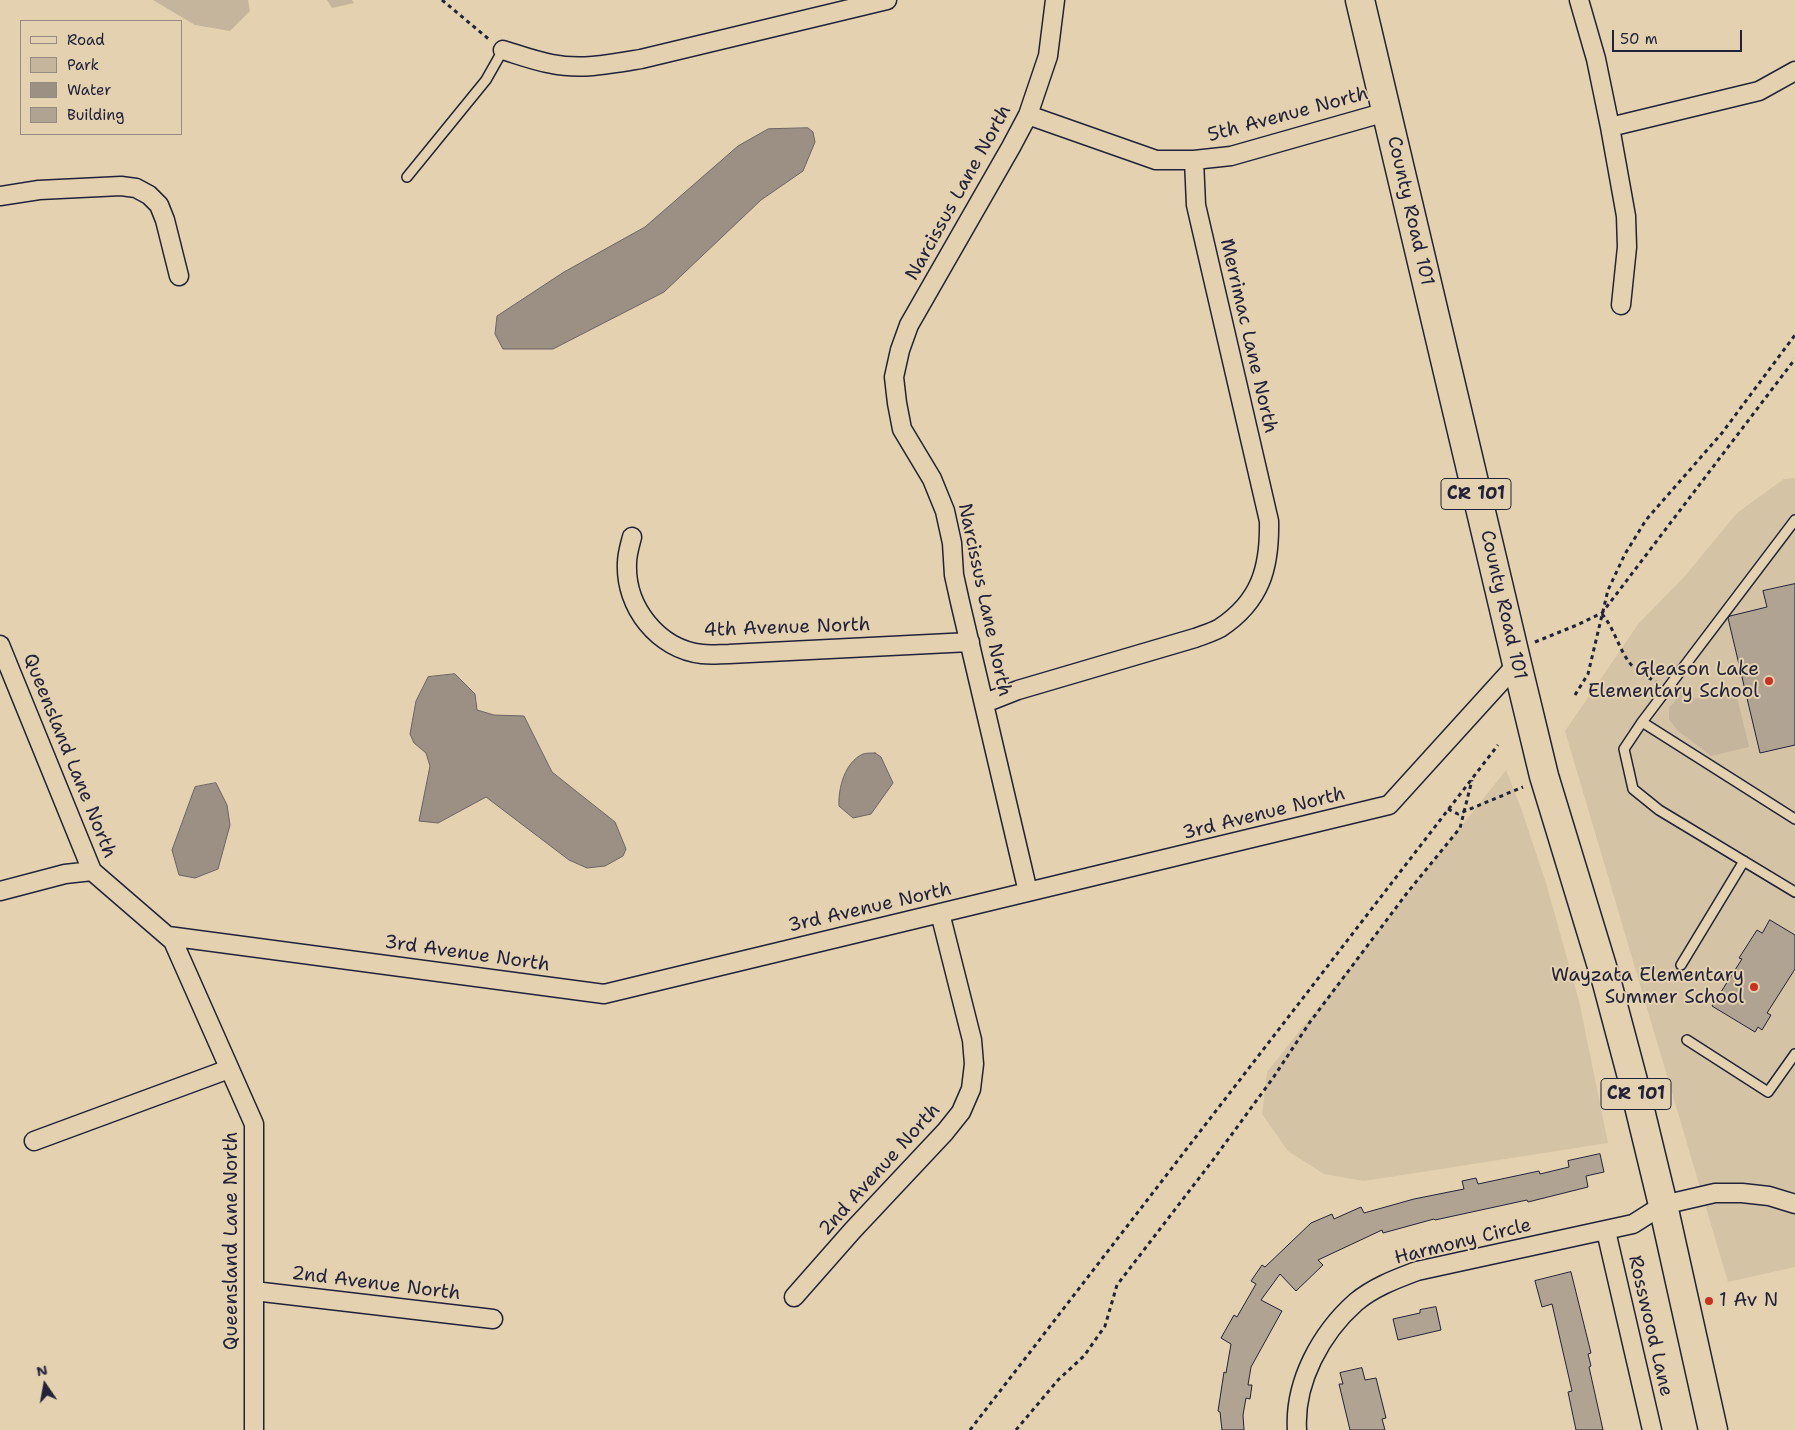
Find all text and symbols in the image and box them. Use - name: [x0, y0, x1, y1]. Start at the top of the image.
- legend: [20, 20, 182, 135]
- scale bar: [1615, 20, 1745, 52]
- text: 50 m: [1620, 29, 1658, 49]
- text: Road: [67, 30, 105, 50]
- text: Park: [67, 55, 99, 75]
- text: Water: [67, 80, 111, 100]
- street label: 5th Avenue North: [1205, 83, 1371, 147]
- street label: Narcissus Lane North: [901, 101, 1017, 285]
- text: Building: [67, 105, 124, 125]
- street label: County Road 101: [1382, 134, 1438, 288]
- street label: Merrimac Lane North: [1214, 236, 1282, 436]
- road number: CR 101: [1441, 478, 1511, 509]
- street label: Narcissus Lane North: [952, 501, 1016, 699]
- street label: County Road 101: [1475, 528, 1531, 682]
- street label: 4th Avenue North: [703, 614, 871, 642]
- street label: Queensland Lane North: [17, 650, 121, 862]
- place label: Gleason Lake Elementary School: [1588, 659, 1759, 703]
- marker: Gleason Lake Elementary School: [1763, 675, 1775, 687]
- street label: 3rd Avenue North: [1180, 783, 1348, 845]
- street label: 3rd Avenue North: [786, 878, 954, 938]
- street label: 3rd Avenue North: [383, 931, 551, 977]
- place label: Wayzata Elementary Summer School: [1551, 965, 1744, 1009]
- marker: Wayzata Elementary Summer School: [1748, 981, 1760, 993]
- road number: CR 101: [1601, 1078, 1671, 1110]
- street label: 2nd Avenue North: [815, 1099, 945, 1241]
- street label: Queensland Lane North: [221, 1132, 243, 1350]
- street label: Harmony Circle: [1392, 1214, 1534, 1270]
- street label: Rosswood Lane: [1623, 1253, 1677, 1399]
- street label: 2nd Avenue North: [290, 1262, 462, 1306]
- place label: 1 Av N: [1719, 1290, 1778, 1312]
- marker: 1 Av N: [1703, 1295, 1715, 1307]
- north arrow: [20, 1360, 70, 1410]
- text: N: [35, 1360, 49, 1380]

